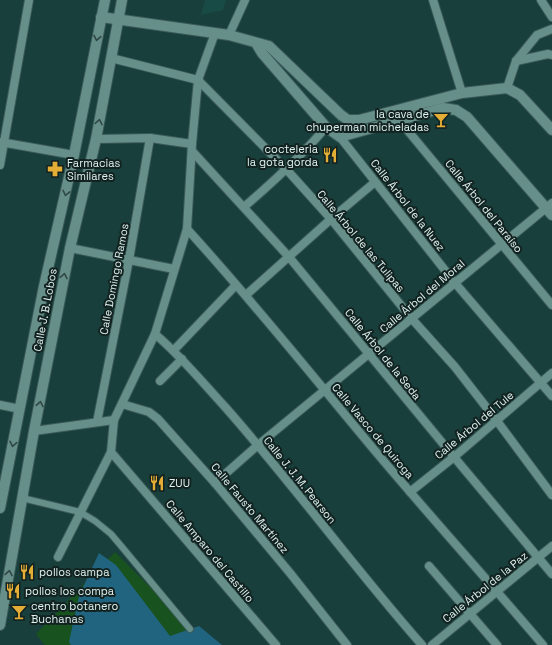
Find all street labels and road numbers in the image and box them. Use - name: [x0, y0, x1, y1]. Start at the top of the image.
- street label: Calle Árbol de la Nuez: [368, 156, 448, 254]
- street label: Calle Árbol del Paraíso: [442, 157, 526, 256]
- street label: Calle Árbol de las Tulipas: [314, 187, 408, 295]
- street label: Calle Domingo Ramos: [96, 222, 132, 336]
- street label: Calle Árbol del Moral: [377, 256, 467, 336]
- street label: Calle J. B. Lobos: [30, 267, 60, 353]
- street label: Calle Árbol de la Seda: [342, 306, 425, 403]
- street label: Calle Vasco de Quiroga: [329, 381, 417, 482]
- street label: Calle Árbol del Tule: [432, 388, 516, 462]
- street label: Calle J. J. M. Pearson: [261, 434, 339, 526]
- street label: Calle Fausto Martínez: [208, 460, 292, 556]
- street label: Calle Amparo del Castillo: [163, 497, 257, 605]
- street label: Calle Árbol de la Paz: [440, 548, 531, 626]

